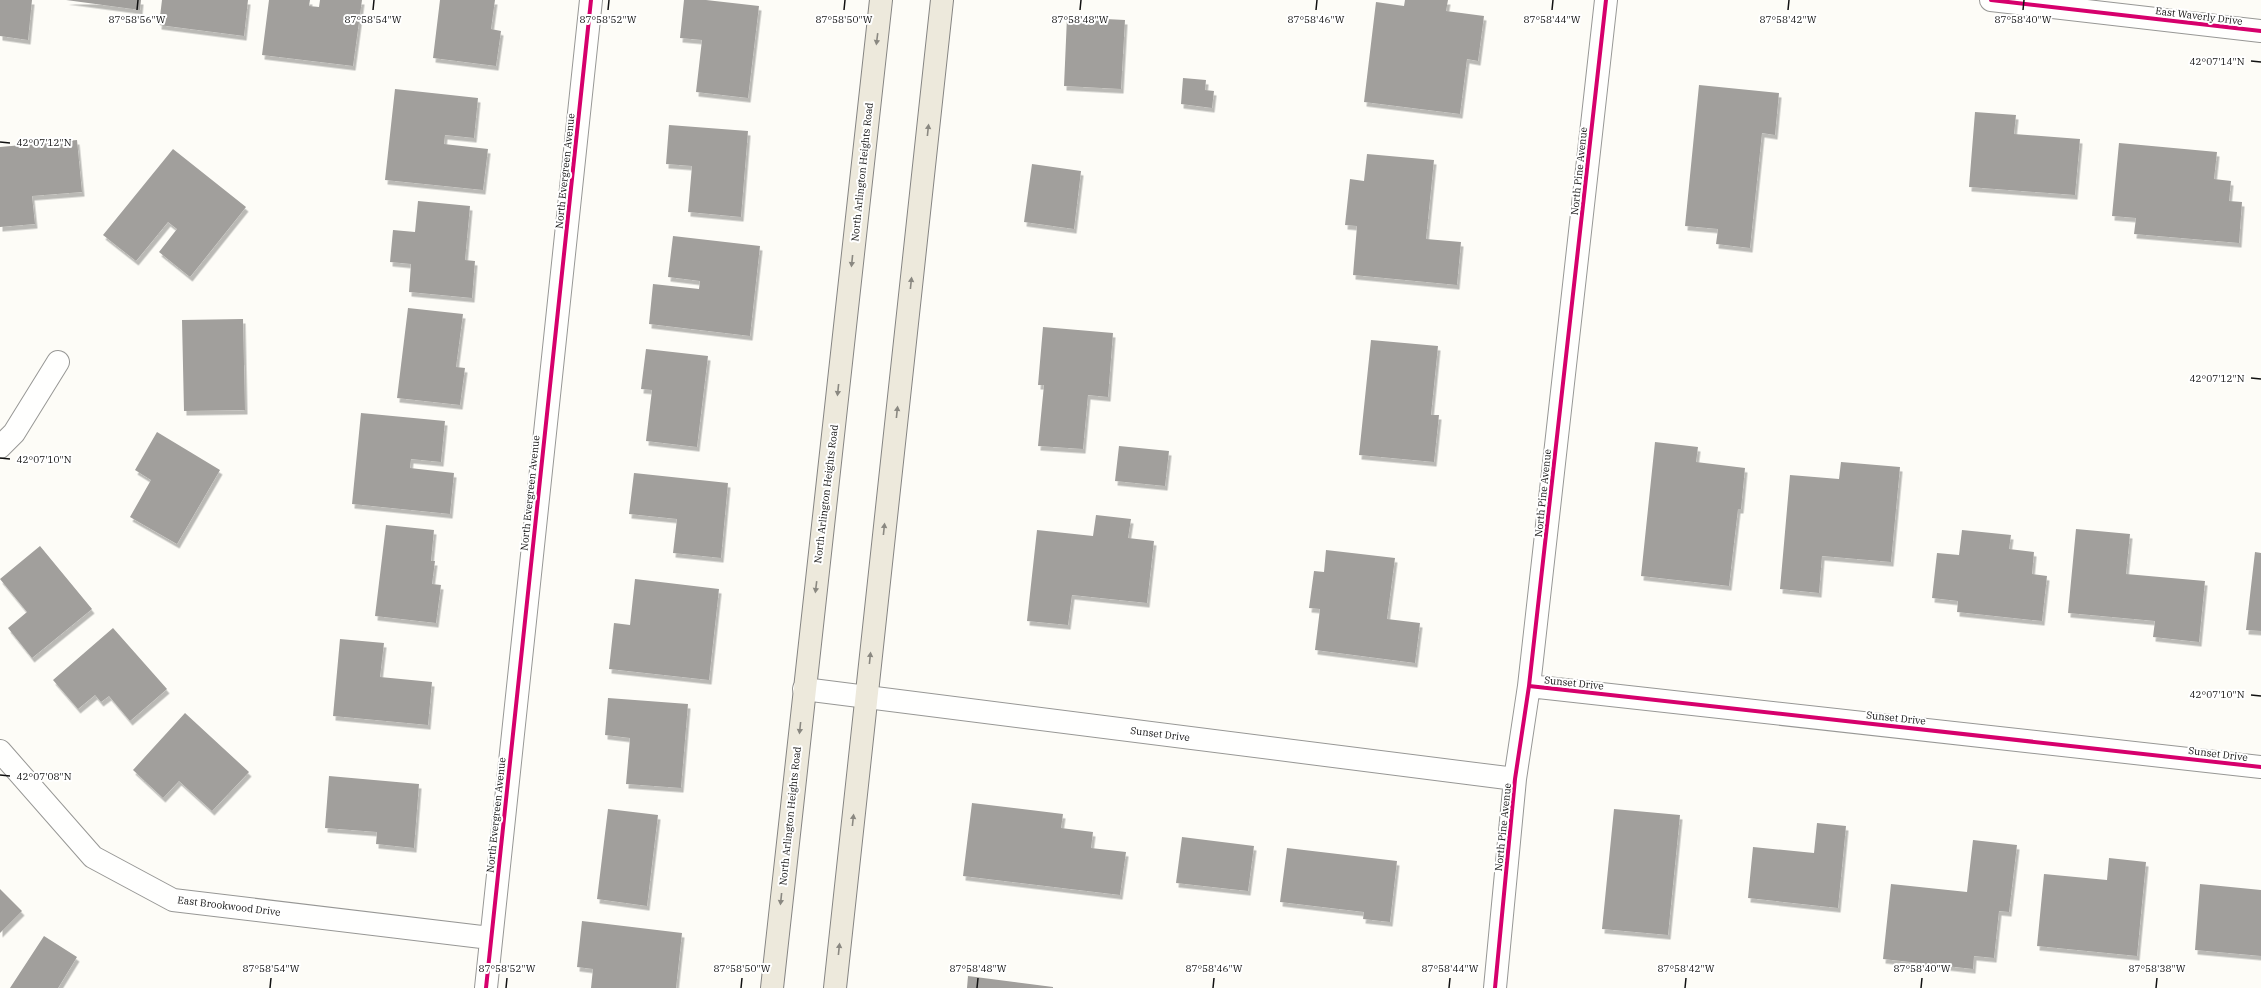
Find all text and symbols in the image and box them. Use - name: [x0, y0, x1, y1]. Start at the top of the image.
- street label: East Waverly Drive: [2155, 4, 2243, 28]
- text: 87°58'56"W: [108, 13, 166, 26]
- text: 87°58'54"W: [344, 13, 402, 26]
- text: 87°58'52"W: [579, 13, 637, 26]
- text: 87°58'50"W: [815, 13, 873, 26]
- text: 87°58'48"W: [1051, 13, 1109, 26]
- text: 87°58'46"W: [1287, 13, 1345, 26]
- text: 87°58'44"W: [1523, 13, 1581, 26]
- text: 87°58'42"W: [1759, 13, 1817, 26]
- text: 87°58'40"W: [1994, 13, 2052, 26]
- one-way arrow: [874, 33, 880, 45]
- text: 42°07'14"N: [2190, 55, 2245, 68]
- street label: North Arlington Heights Road: [848, 102, 876, 242]
- street label: North Evergreen Avenue: [552, 113, 578, 229]
- one-way arrow: [925, 124, 931, 136]
- street label: North Pine Avenue: [1568, 126, 1590, 216]
- text: 42°07'12"N: [17, 136, 72, 149]
- one-way arrow: [849, 255, 855, 267]
- one-way arrow: [908, 277, 914, 289]
- text: 42°07'12"N: [2190, 372, 2245, 385]
- one-way arrow: [835, 384, 841, 396]
- one-way arrow: [894, 406, 900, 418]
- street label: North Arlington Heights Road: [811, 424, 841, 564]
- street label: North Evergreen Avenue: [517, 435, 543, 551]
- street label: North Pine Avenue: [1532, 448, 1554, 538]
- text: 42°07'10"N: [17, 453, 72, 466]
- one-way arrow: [881, 523, 888, 535]
- one-way arrow: [813, 581, 819, 593]
- one-way arrow: [867, 652, 873, 664]
- street label: Sunset Drive: [1544, 673, 1604, 693]
- text: 42°07'10"N: [2190, 688, 2245, 701]
- street label: Sunset Drive: [1866, 708, 1926, 728]
- one-way arrow: [797, 722, 803, 734]
- street label: Sunset Drive: [1130, 724, 1190, 744]
- street label: Sunset Drive: [2188, 744, 2248, 764]
- street label: North Arlington Heights Road: [776, 746, 804, 886]
- street label: North Evergreen Avenue: [483, 757, 509, 873]
- text: 42°07'08"N: [17, 770, 72, 783]
- street label: North Pine Avenue: [1492, 782, 1514, 872]
- one-way arrow: [850, 814, 856, 826]
- street label: East Brookwood Drive: [177, 893, 281, 919]
- one-way arrow: [778, 893, 785, 905]
- one-way arrow: [836, 943, 842, 955]
- text: 87°58'54"W: [242, 962, 300, 975]
- text: 87°58'52"W: [478, 962, 536, 975]
- text: 87°58'50"W: [713, 962, 771, 975]
- text: 87°58'48"W: [949, 962, 1007, 975]
- text: 87°58'46"W: [1185, 962, 1243, 975]
- text: 87°58'44"W: [1421, 962, 1479, 975]
- text: 87°58'42"W: [1657, 962, 1715, 975]
- text: 87°58'40"W: [1893, 962, 1951, 975]
- text: 87°58'38"W: [2128, 962, 2186, 975]

